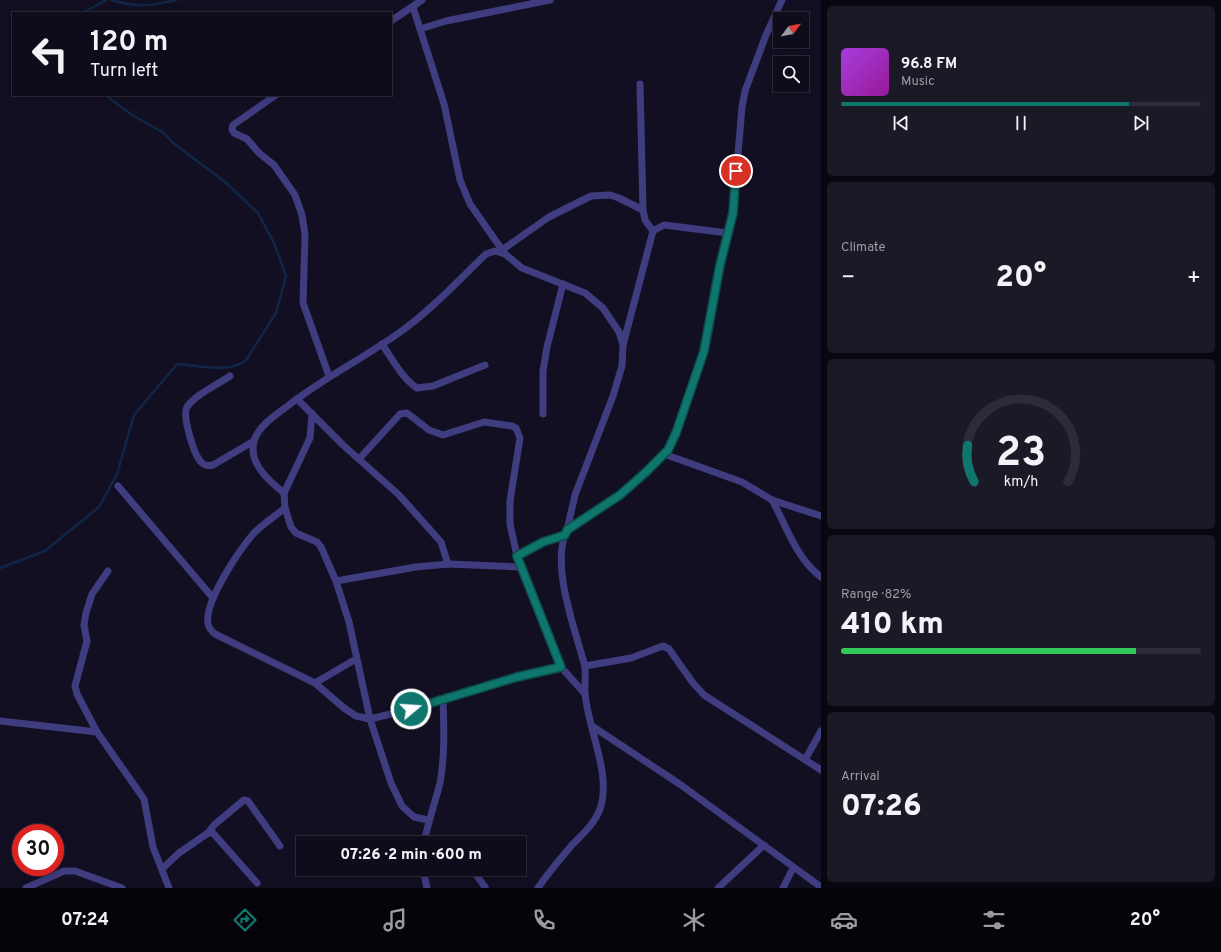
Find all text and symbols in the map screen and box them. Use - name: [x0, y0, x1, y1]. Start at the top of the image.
- north arrow: [773, 12, 809, 48]
- map controls: [773, 12, 809, 92]
- text: 120 m: [90, 25, 168, 61]
- icon: left: [24, 28, 76, 80]
- text: 96.8 FM: [901, 55, 957, 74]
- button: search: [773, 56, 809, 92]
- text: Turn left: [90, 60, 158, 83]
- text: Music: [901, 74, 935, 90]
- icon: previous: [890, 112, 912, 134]
- icon: pause: [1010, 112, 1032, 134]
- icon: next: [1130, 112, 1152, 134]
- pin: [719, 154, 753, 188]
- icon: arrive: [725, 160, 747, 182]
- text: Climate: [841, 240, 886, 256]
- text: 20°: [996, 260, 1046, 297]
- text: −: [841, 265, 855, 292]
- text: +: [1187, 265, 1201, 292]
- text: 23: [996, 428, 1046, 481]
- text: km/h: [1004, 473, 1038, 491]
- text: Range · 82%: [841, 587, 911, 603]
- text: 410 km: [841, 607, 944, 644]
- position arrow: [390, 688, 432, 730]
- text: Arrival: [841, 769, 880, 785]
- text: 07:26: [841, 789, 922, 826]
- speed limit sign: 30: [12, 824, 64, 876]
- text: 07:26 · 2 min · 600 m: [340, 846, 482, 865]
- icon: directions: [231, 906, 259, 934]
- icon: music: [381, 906, 409, 934]
- icon: phone: [530, 906, 558, 934]
- icon: climate: [680, 906, 708, 934]
- icon: car: [830, 906, 858, 934]
- icon: filters: [980, 906, 1008, 934]
- text: 07:24: [61, 909, 109, 932]
- text: 20°: [1130, 909, 1160, 932]

